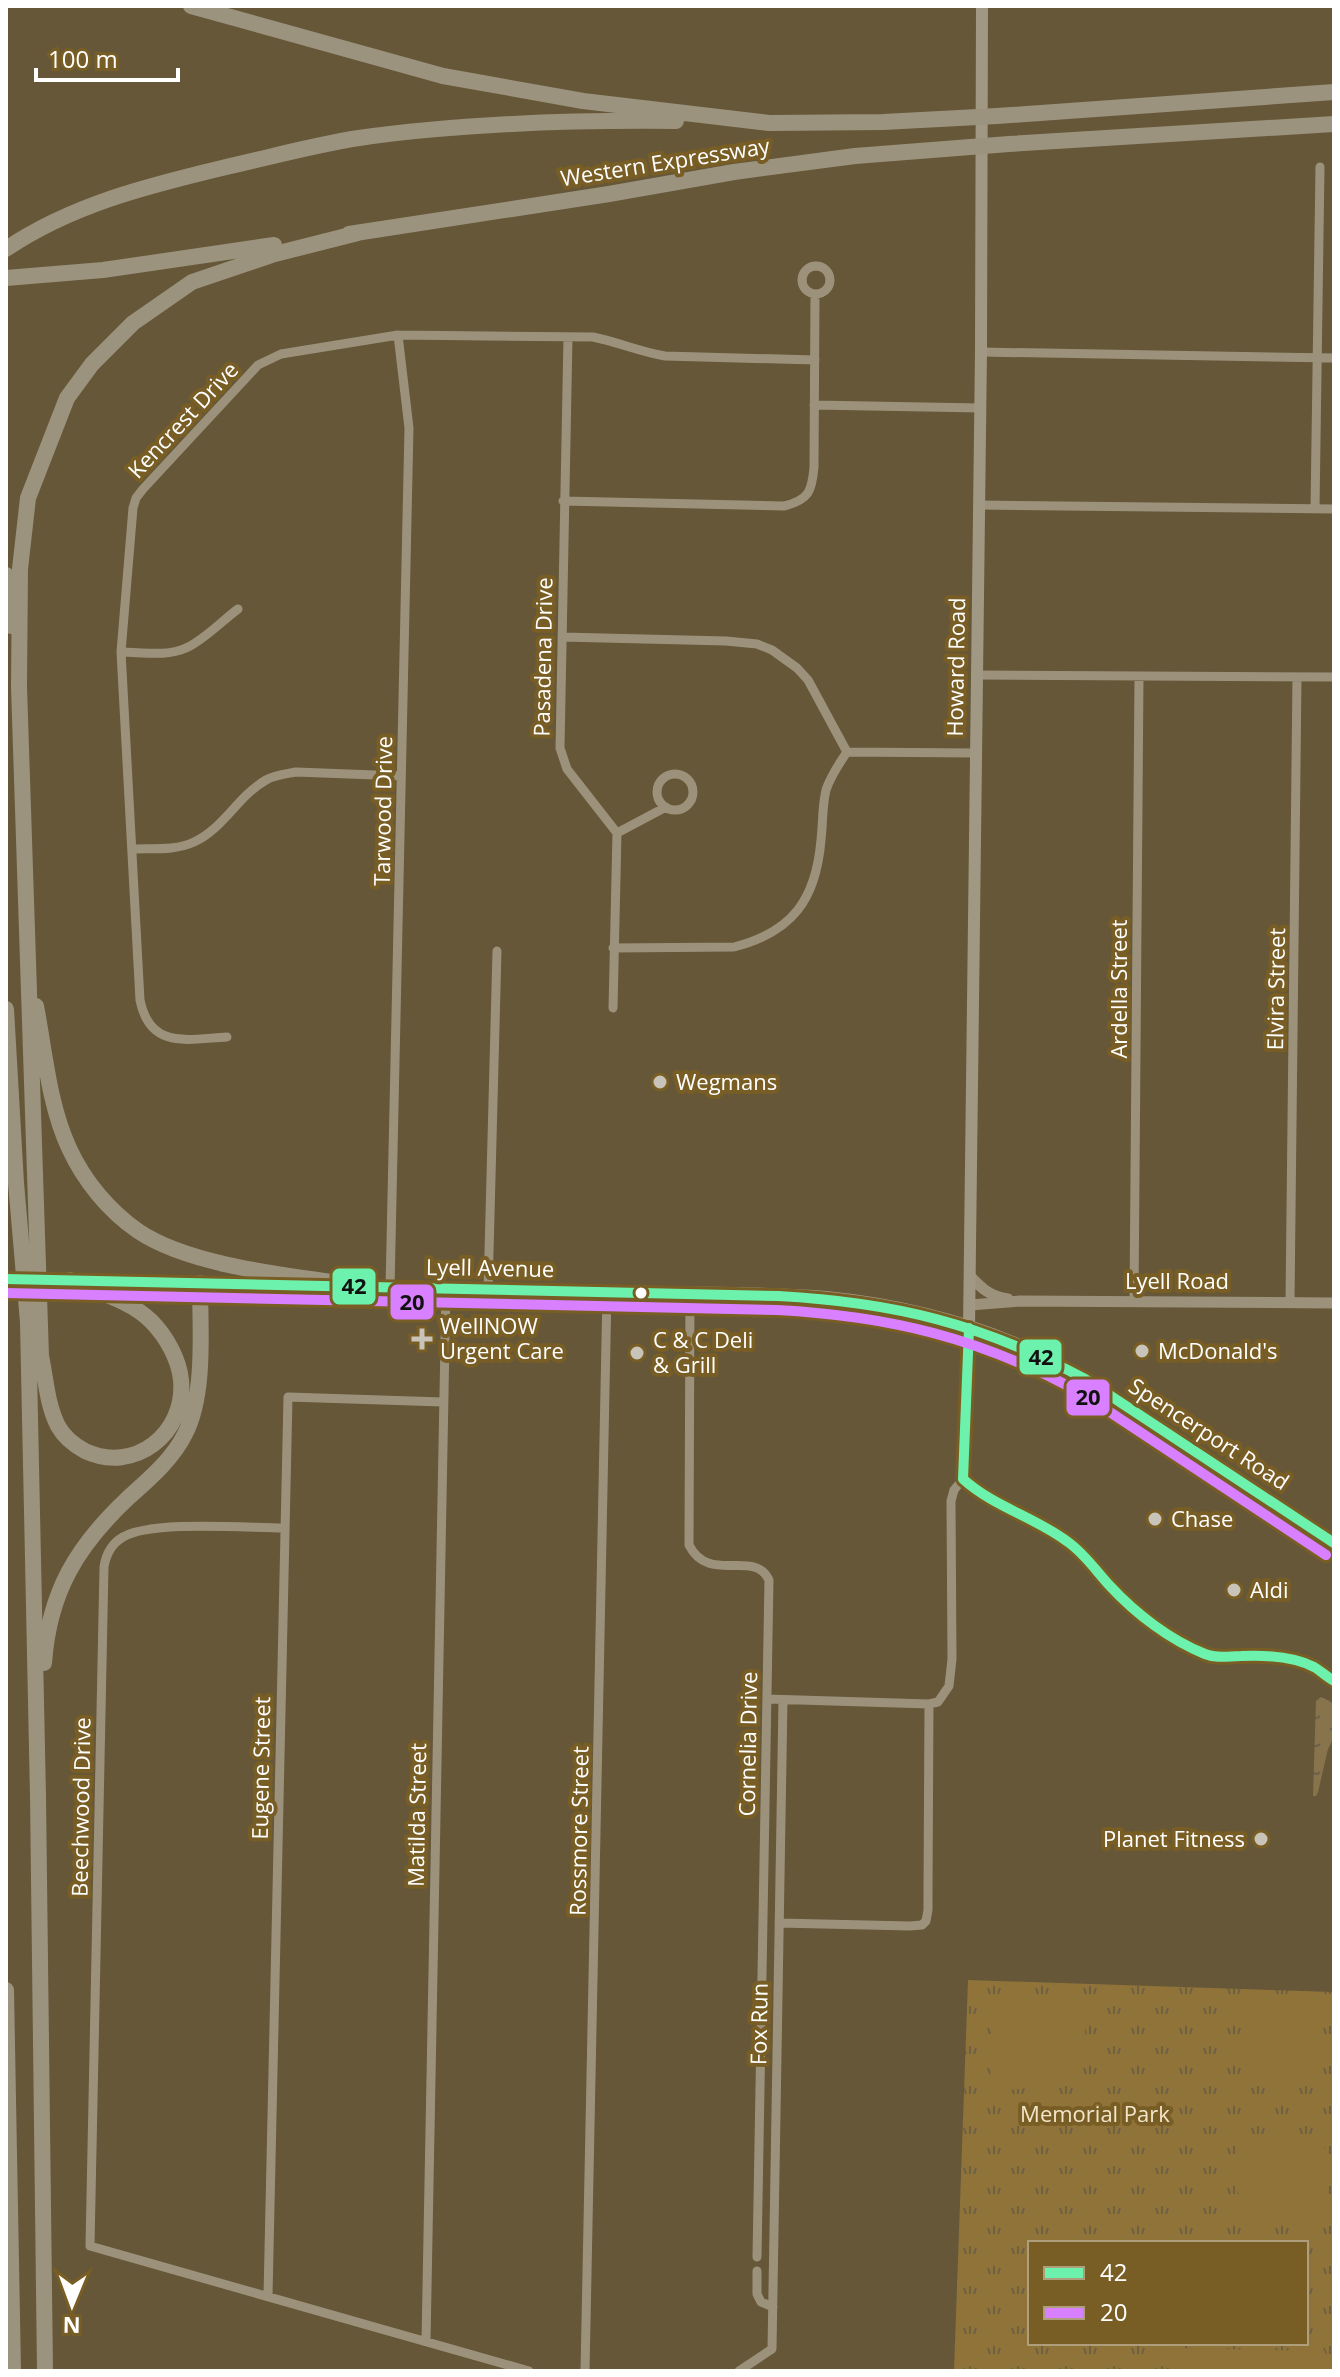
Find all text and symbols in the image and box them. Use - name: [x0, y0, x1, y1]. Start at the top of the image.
- scale bar: [36, 32, 178, 82]
- text: 100 m: [48, 42, 118, 75]
- street label: Western Expressway: [558, 130, 773, 192]
- street label: Kencrest Drive: [120, 355, 244, 484]
- street label: Pasadena Drive: [526, 577, 558, 737]
- street label: Howard Road: [939, 597, 971, 737]
- street label: Tarwood Drive: [366, 736, 398, 886]
- street label: Ardella Street: [1103, 919, 1133, 1059]
- street label: Elvira Street: [1259, 927, 1291, 1051]
- place label: Wegmans: [676, 1066, 777, 1096]
- marker: Wegmans: [651, 1073, 669, 1091]
- street label: Lyell Avenue: [426, 1251, 554, 1283]
- street label: Lyell Road: [1125, 1265, 1229, 1295]
- line badge: 42: [331, 1267, 377, 1306]
- text: 42: [341, 1270, 367, 1300]
- line badge: 20: [389, 1283, 435, 1321]
- unlabelled marker: [633, 1285, 649, 1301]
- text: 20: [399, 1286, 425, 1316]
- place label: WellNOW Urgent Care: [440, 1310, 564, 1365]
- place label: C & C Deli & Grill: [653, 1324, 753, 1379]
- marker: WellNOW Urgent Care: [411, 1328, 433, 1350]
- place label: McDonald's: [1158, 1335, 1278, 1365]
- line badge: 42: [1018, 1338, 1063, 1376]
- text: 42: [1028, 1341, 1054, 1371]
- marker: McDonald's: [1133, 1342, 1151, 1360]
- marker: C & C Deli & Grill: [628, 1344, 646, 1362]
- street label: Spencerport Road: [1124, 1370, 1295, 1496]
- line badge: 20: [1065, 1378, 1111, 1417]
- text: 20: [1075, 1381, 1101, 1411]
- place label: Chase: [1171, 1503, 1233, 1533]
- marker: Chase: [1146, 1510, 1164, 1528]
- place label: Aldi: [1250, 1574, 1288, 1604]
- marker: Aldi: [1225, 1581, 1243, 1599]
- street label: Cornelia Drive: [731, 1671, 763, 1817]
- street label: Eugene Street: [244, 1696, 276, 1840]
- street label: Beechwood Drive: [63, 1717, 97, 1897]
- street label: Matilda Street: [400, 1743, 432, 1887]
- street label: Rossmore Street: [562, 1746, 594, 1916]
- place label: Planet Fitness: [1103, 1823, 1245, 1853]
- marker: Planet Fitness: [1252, 1830, 1270, 1848]
- street label: Fox Run: [742, 1983, 774, 2065]
- park label: Memorial Park: [1020, 2098, 1170, 2128]
- legend: [1028, 2241, 1308, 2345]
- text: 42: [1100, 2255, 1127, 2288]
- north arrow: [32, 2265, 112, 2345]
- text: 20: [1100, 2295, 1127, 2328]
- text: N: [62, 2311, 81, 2341]

